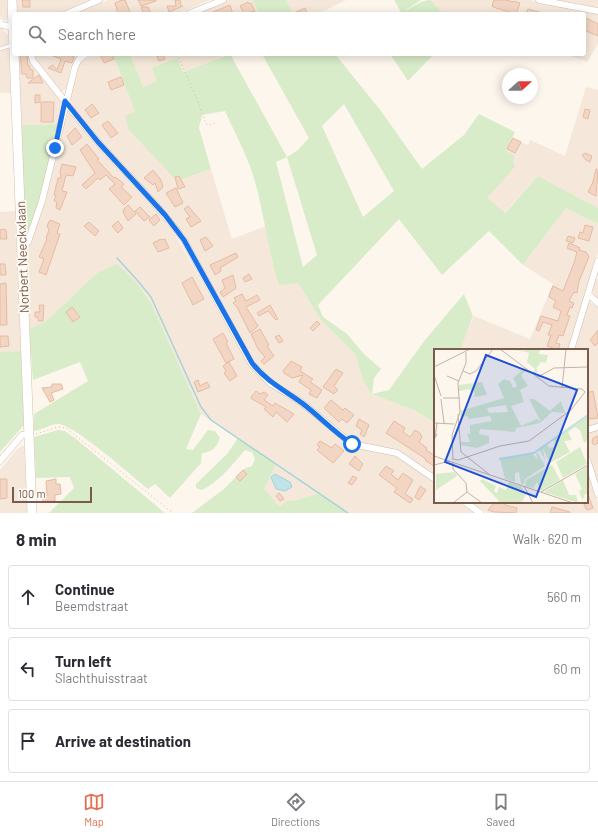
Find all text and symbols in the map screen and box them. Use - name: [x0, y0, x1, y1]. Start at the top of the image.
- search box: [12, 12, 586, 56]
- icon: search: [26, 23, 48, 45]
- text: Search here: [58, 25, 136, 43]
- north arrow: [502, 68, 538, 104]
- route end: [46, 139, 64, 157]
- street label: Norbert Neeckxlaan: [12, 201, 32, 313]
- inset map: [434, 349, 588, 503]
- route start: [343, 435, 361, 453]
- scale bar: [12, 485, 92, 504]
- text: 100 m: [18, 487, 46, 500]
- text: 8 min: [16, 529, 56, 549]
- text: Walk · 620 m: [513, 531, 582, 547]
- text: Continue: [55, 580, 115, 598]
- icon: ahead: [17, 586, 39, 608]
- text: 560 m: [547, 589, 581, 605]
- text: Beemdstraat: [55, 598, 128, 614]
- text: Turn left: [55, 652, 111, 670]
- icon: left: [17, 658, 39, 680]
- text: 60 m: [554, 661, 581, 677]
- text: Slachthuisstraat: [55, 670, 148, 686]
- icon: arrive: [17, 730, 39, 752]
- text: Arrive at destination: [55, 732, 191, 750]
- tab: Map: [83, 791, 105, 828]
- tab: Directions: [271, 791, 320, 828]
- tab: Saved: [486, 791, 515, 828]

